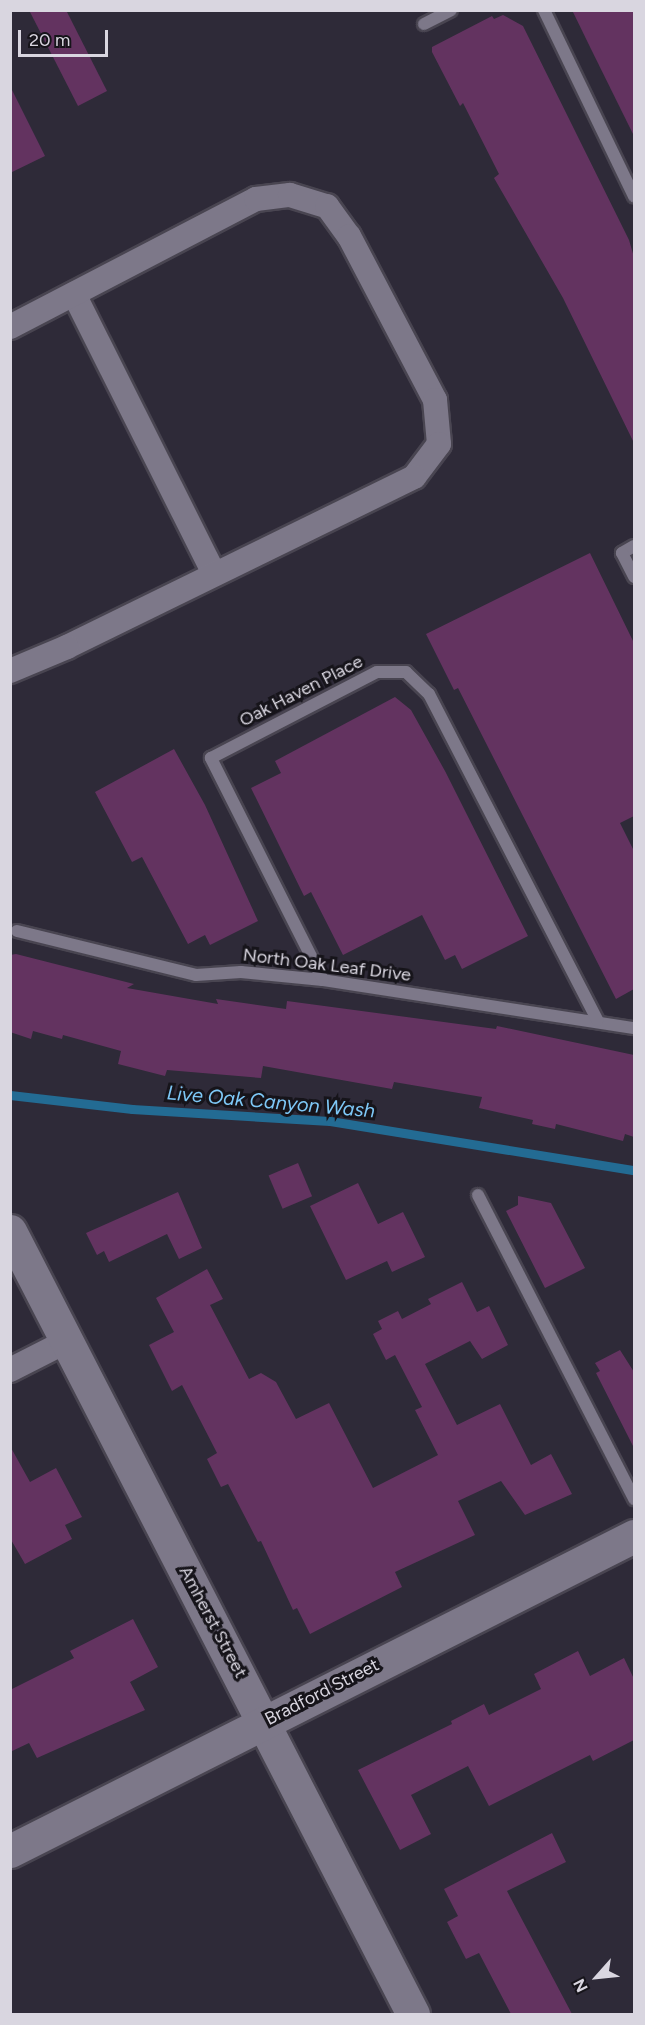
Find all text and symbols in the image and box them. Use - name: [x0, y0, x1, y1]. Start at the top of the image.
- scale bar: [21, 18, 111, 56]
- text: 20 m: [29, 29, 70, 51]
- street label: Oak Haven Place: [236, 651, 366, 731]
- street label: North Oak Leaf Drive: [242, 944, 412, 986]
- water label: Live Oak Canyon Wash: [166, 1081, 376, 1123]
- street label: Amherst Street: [174, 1562, 252, 1682]
- street label: Bradford Street: [261, 1654, 383, 1730]
- north arrow: [567, 1947, 627, 2007]
- text: N: [569, 1976, 592, 1995]

